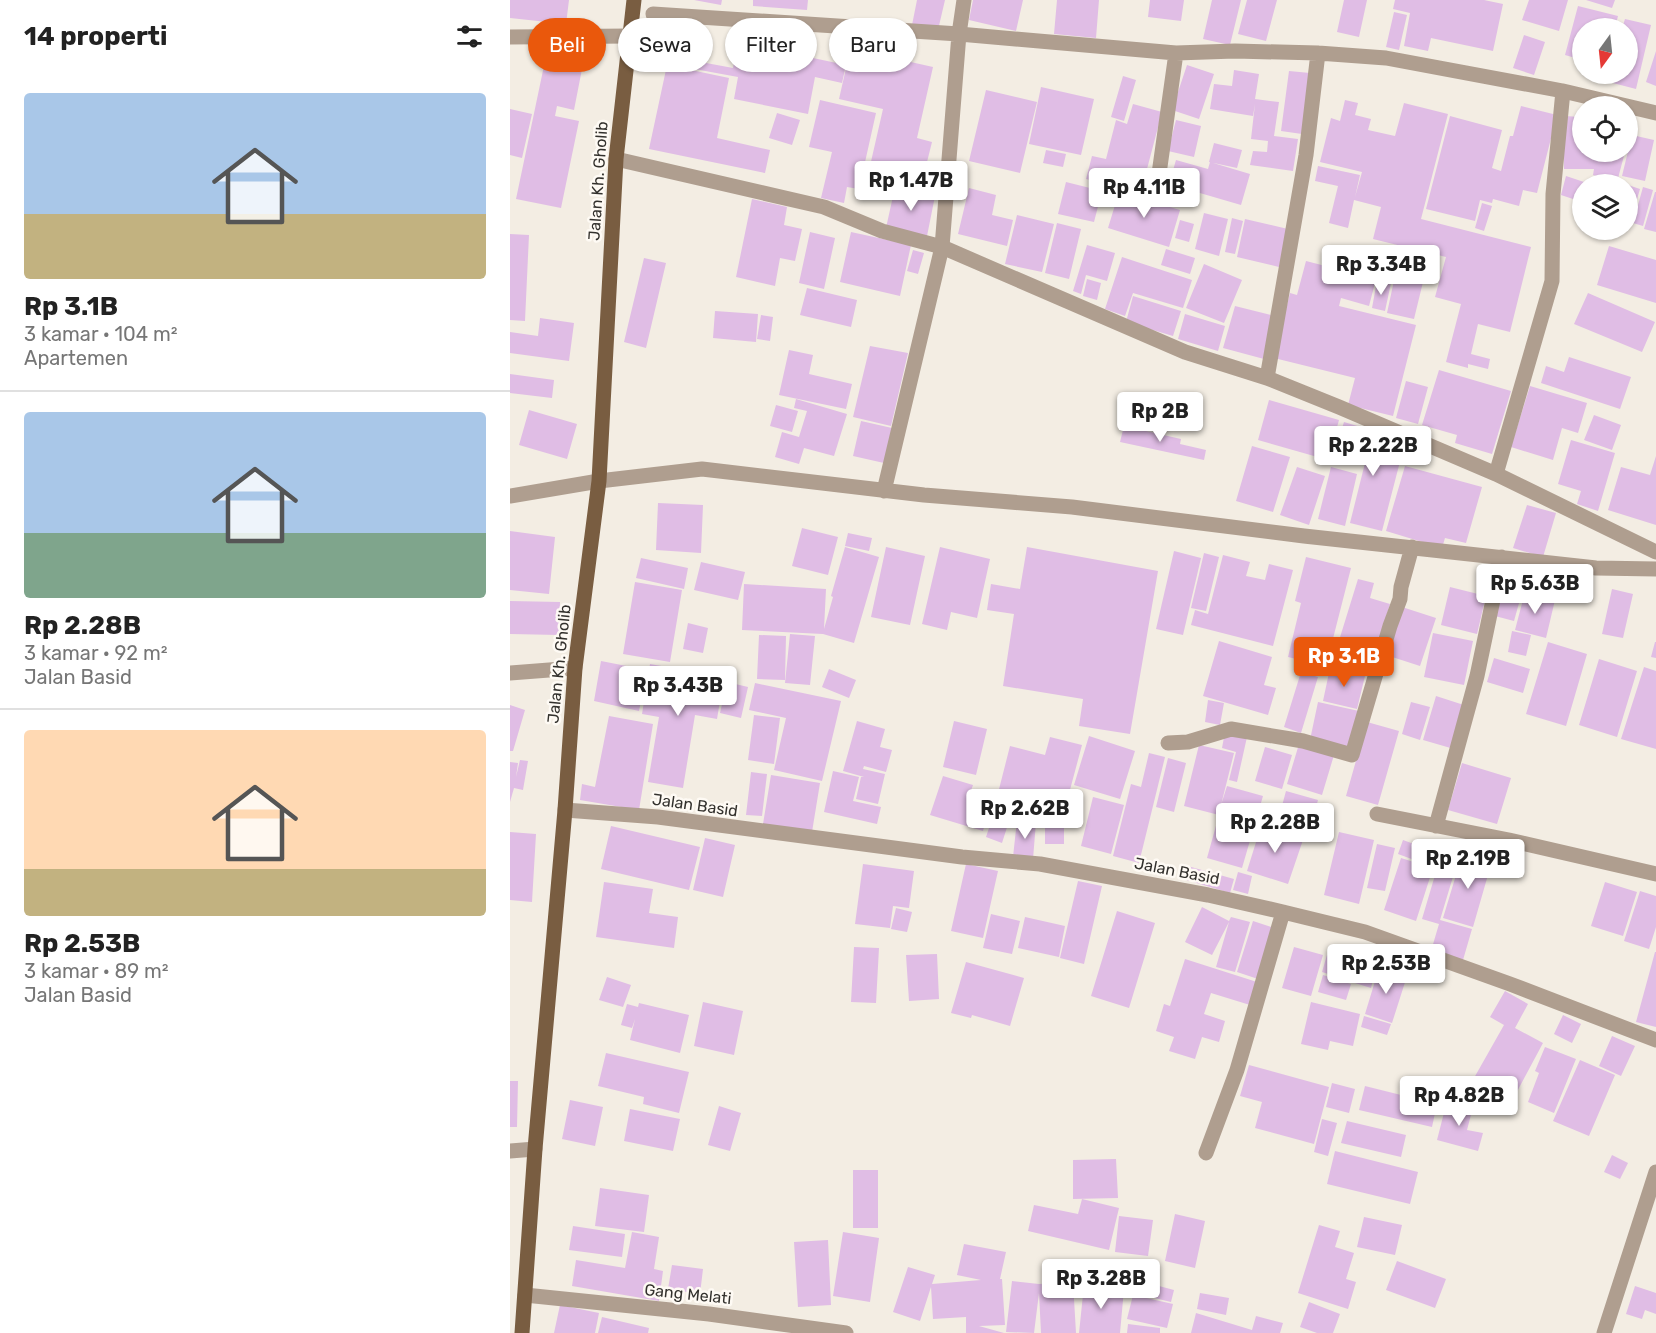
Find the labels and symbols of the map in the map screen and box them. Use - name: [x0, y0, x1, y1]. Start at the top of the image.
- north arrow: [1572, 18, 1638, 84]
- street label: Jalan Kh. Gholib: [584, 121, 612, 241]
- pin: Rp 1.47B: [849, 161, 973, 212]
- pin: Rp 4.11B: [1082, 168, 1206, 219]
- pin: Rp 3.34B: [1319, 245, 1443, 296]
- pin: Rp 2B: [1118, 392, 1202, 443]
- pin: Rp 2.22B: [1311, 426, 1435, 477]
- pin: Rp 5.63B: [1473, 564, 1597, 615]
- street label: Jalan Kh. Gholib: [543, 603, 575, 725]
- pin: Rp 3.1B: [1289, 637, 1399, 688]
- pin: Rp 3.43B: [616, 666, 740, 717]
- pin: Rp 2.62B: [963, 789, 1087, 840]
- street label: Jalan Basid: [651, 790, 739, 820]
- pin: Rp 2.28B: [1213, 803, 1337, 854]
- pin: Rp 2.19B: [1406, 839, 1530, 890]
- street label: Jalan Basid: [1133, 853, 1221, 889]
- pin: Rp 2.53B: [1324, 944, 1448, 995]
- pin: Rp 4.82B: [1397, 1076, 1521, 1127]
- pin: Rp 3.28B: [1039, 1259, 1163, 1310]
- street label: Gang Melati: [644, 1280, 732, 1308]

